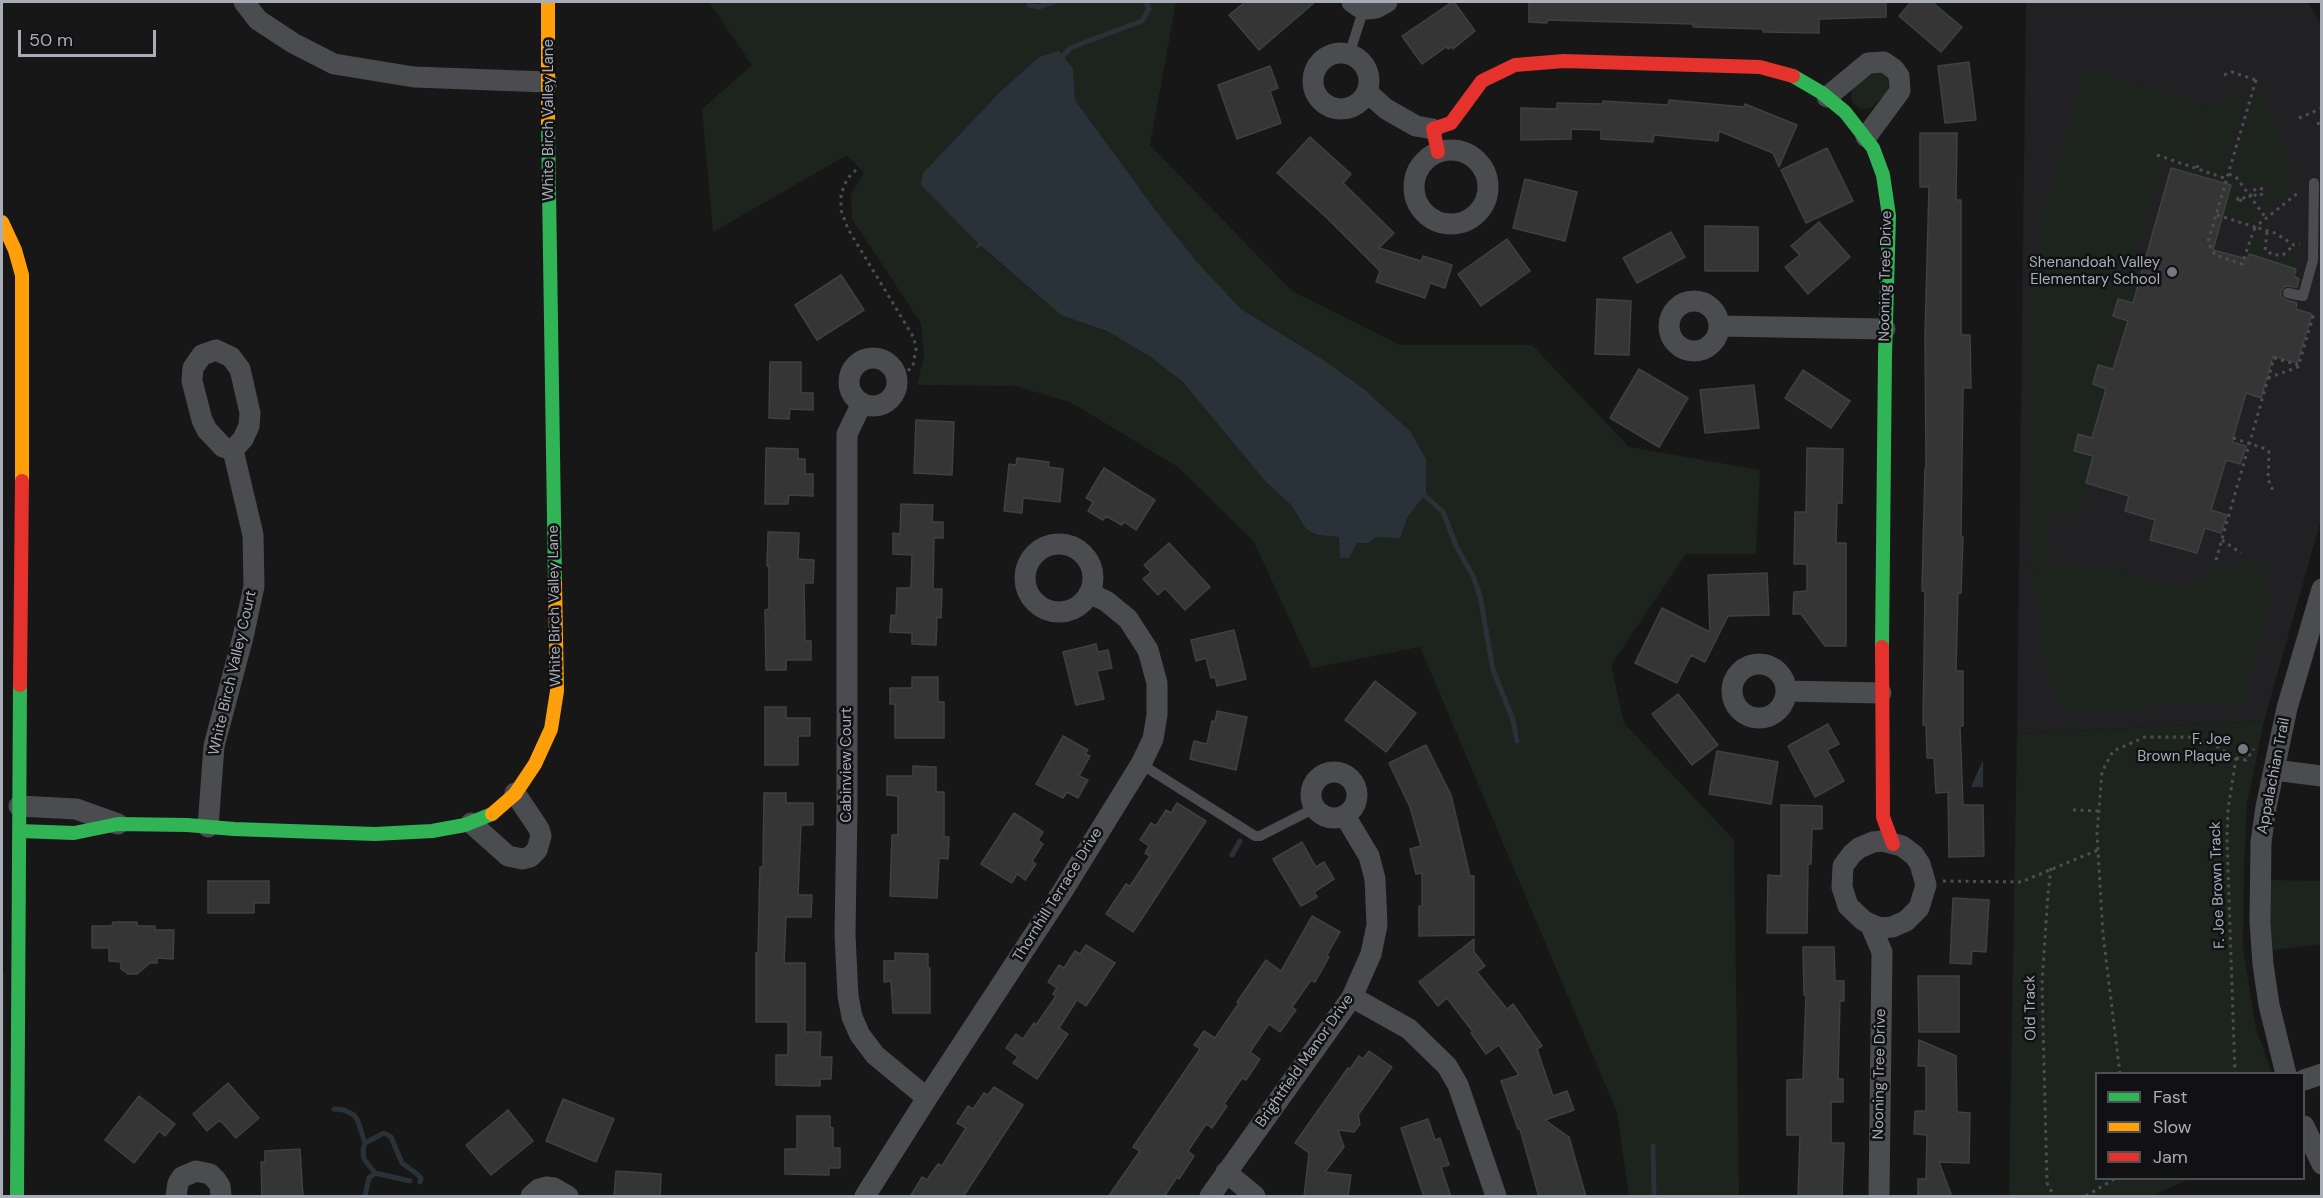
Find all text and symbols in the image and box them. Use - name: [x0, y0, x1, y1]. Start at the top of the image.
- scale bar: [21, 18, 159, 56]
- text: 50 m: [29, 28, 73, 52]
- street label: White Birch Valley Lane: [540, 39, 558, 201]
- street label: Nooning Tree Drive: [1876, 210, 1896, 342]
- place label: Shenandoah Valley Elementary School: [2029, 254, 2160, 289]
- marker: Shenandoah Valley Elementary School: [2165, 265, 2179, 279]
- street label: White Birch Valley Lane: [545, 525, 565, 687]
- street label: White Birch Valley Court: [205, 589, 261, 757]
- street label: Cabinview Court: [838, 707, 856, 823]
- street label: Appalachian Trail: [2254, 716, 2294, 836]
- place label: F. Joe Brown Plaque: [2137, 731, 2231, 766]
- marker: F. Joe Brown Plaque: [2236, 742, 2250, 756]
- street label: F. Joe Brown Track: [2207, 821, 2229, 949]
- street label: Thornhill Terrace Drive: [1009, 825, 1107, 965]
- street label: Old Track: [2021, 975, 2041, 1041]
- street label: Brightfield Manor Drive: [1252, 991, 1358, 1131]
- street label: Nooning Tree Drive: [1870, 1008, 1890, 1140]
- legend: [2095, 1072, 2305, 1180]
- text: Fast: [2153, 1085, 2188, 1109]
- text: Slow: [2153, 1115, 2192, 1139]
- text: Jam: [2153, 1145, 2188, 1169]

